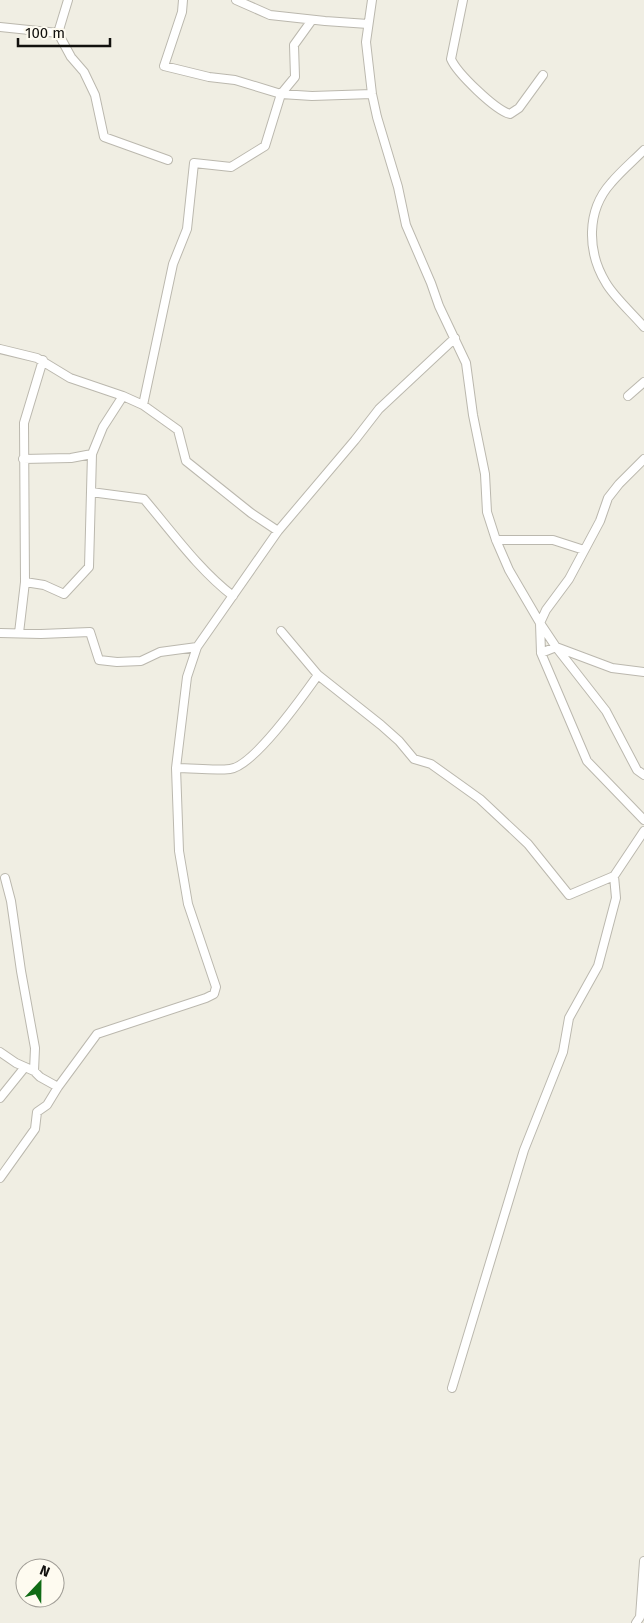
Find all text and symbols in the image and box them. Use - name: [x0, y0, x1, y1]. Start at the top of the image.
- scale bar: [18, 15, 110, 47]
- text: 100 m: [25, 24, 65, 42]
- north arrow: [15, 1558, 65, 1608]
- text: N: [37, 1562, 52, 1581]

